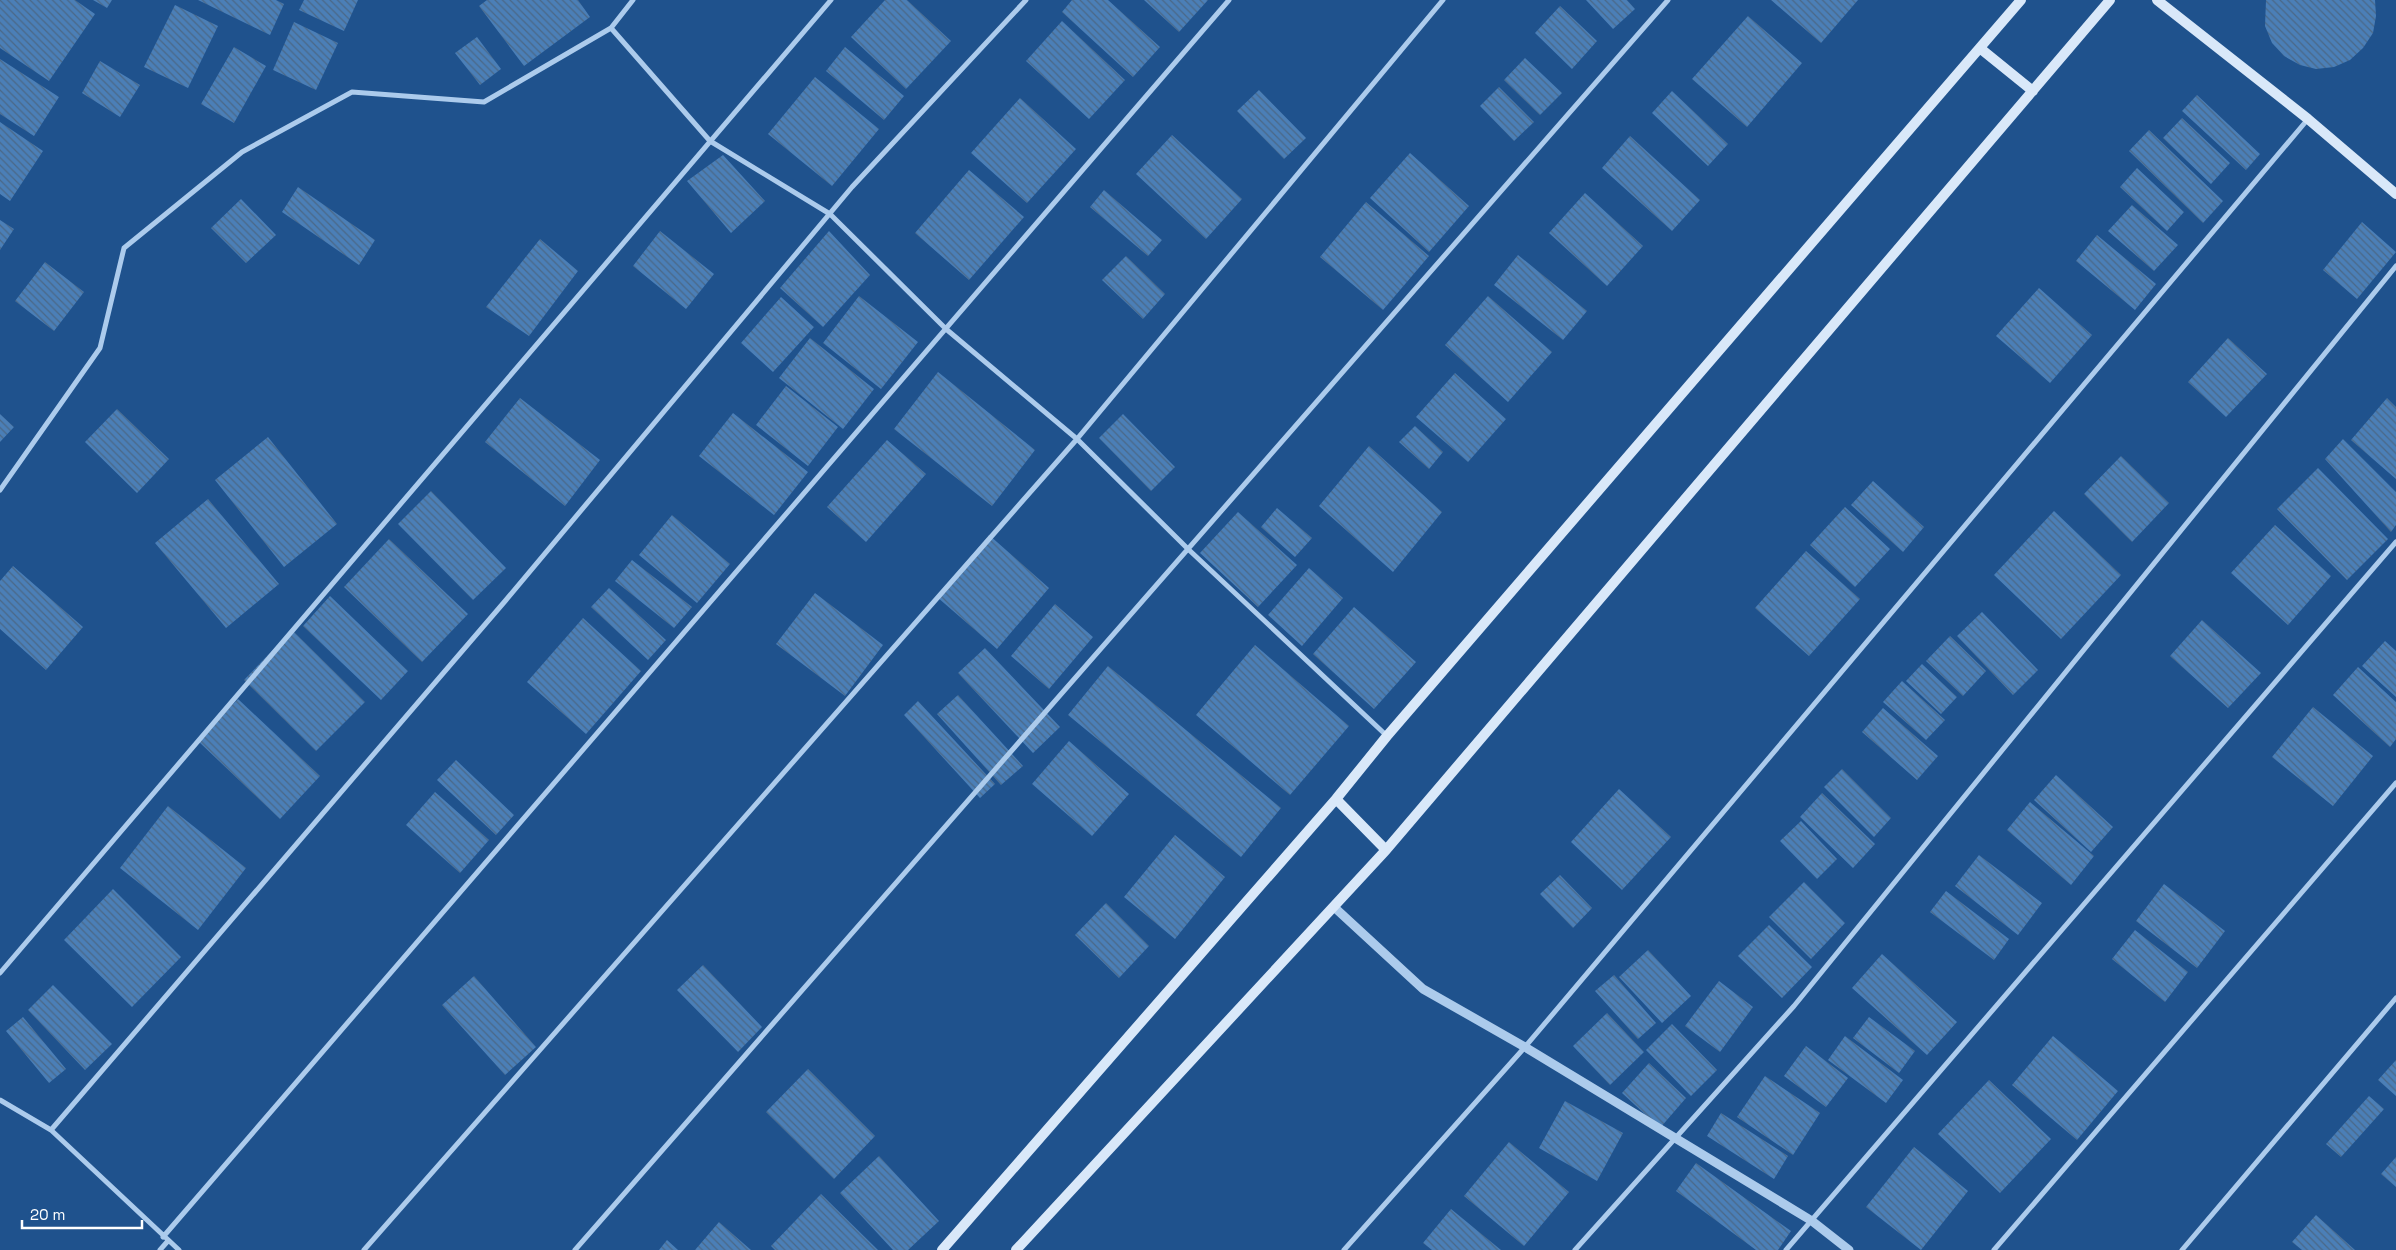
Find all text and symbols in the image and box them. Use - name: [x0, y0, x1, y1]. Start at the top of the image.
- scale bar: [22, 1198, 142, 1230]
- text: 20 m: [30, 1205, 65, 1224]

